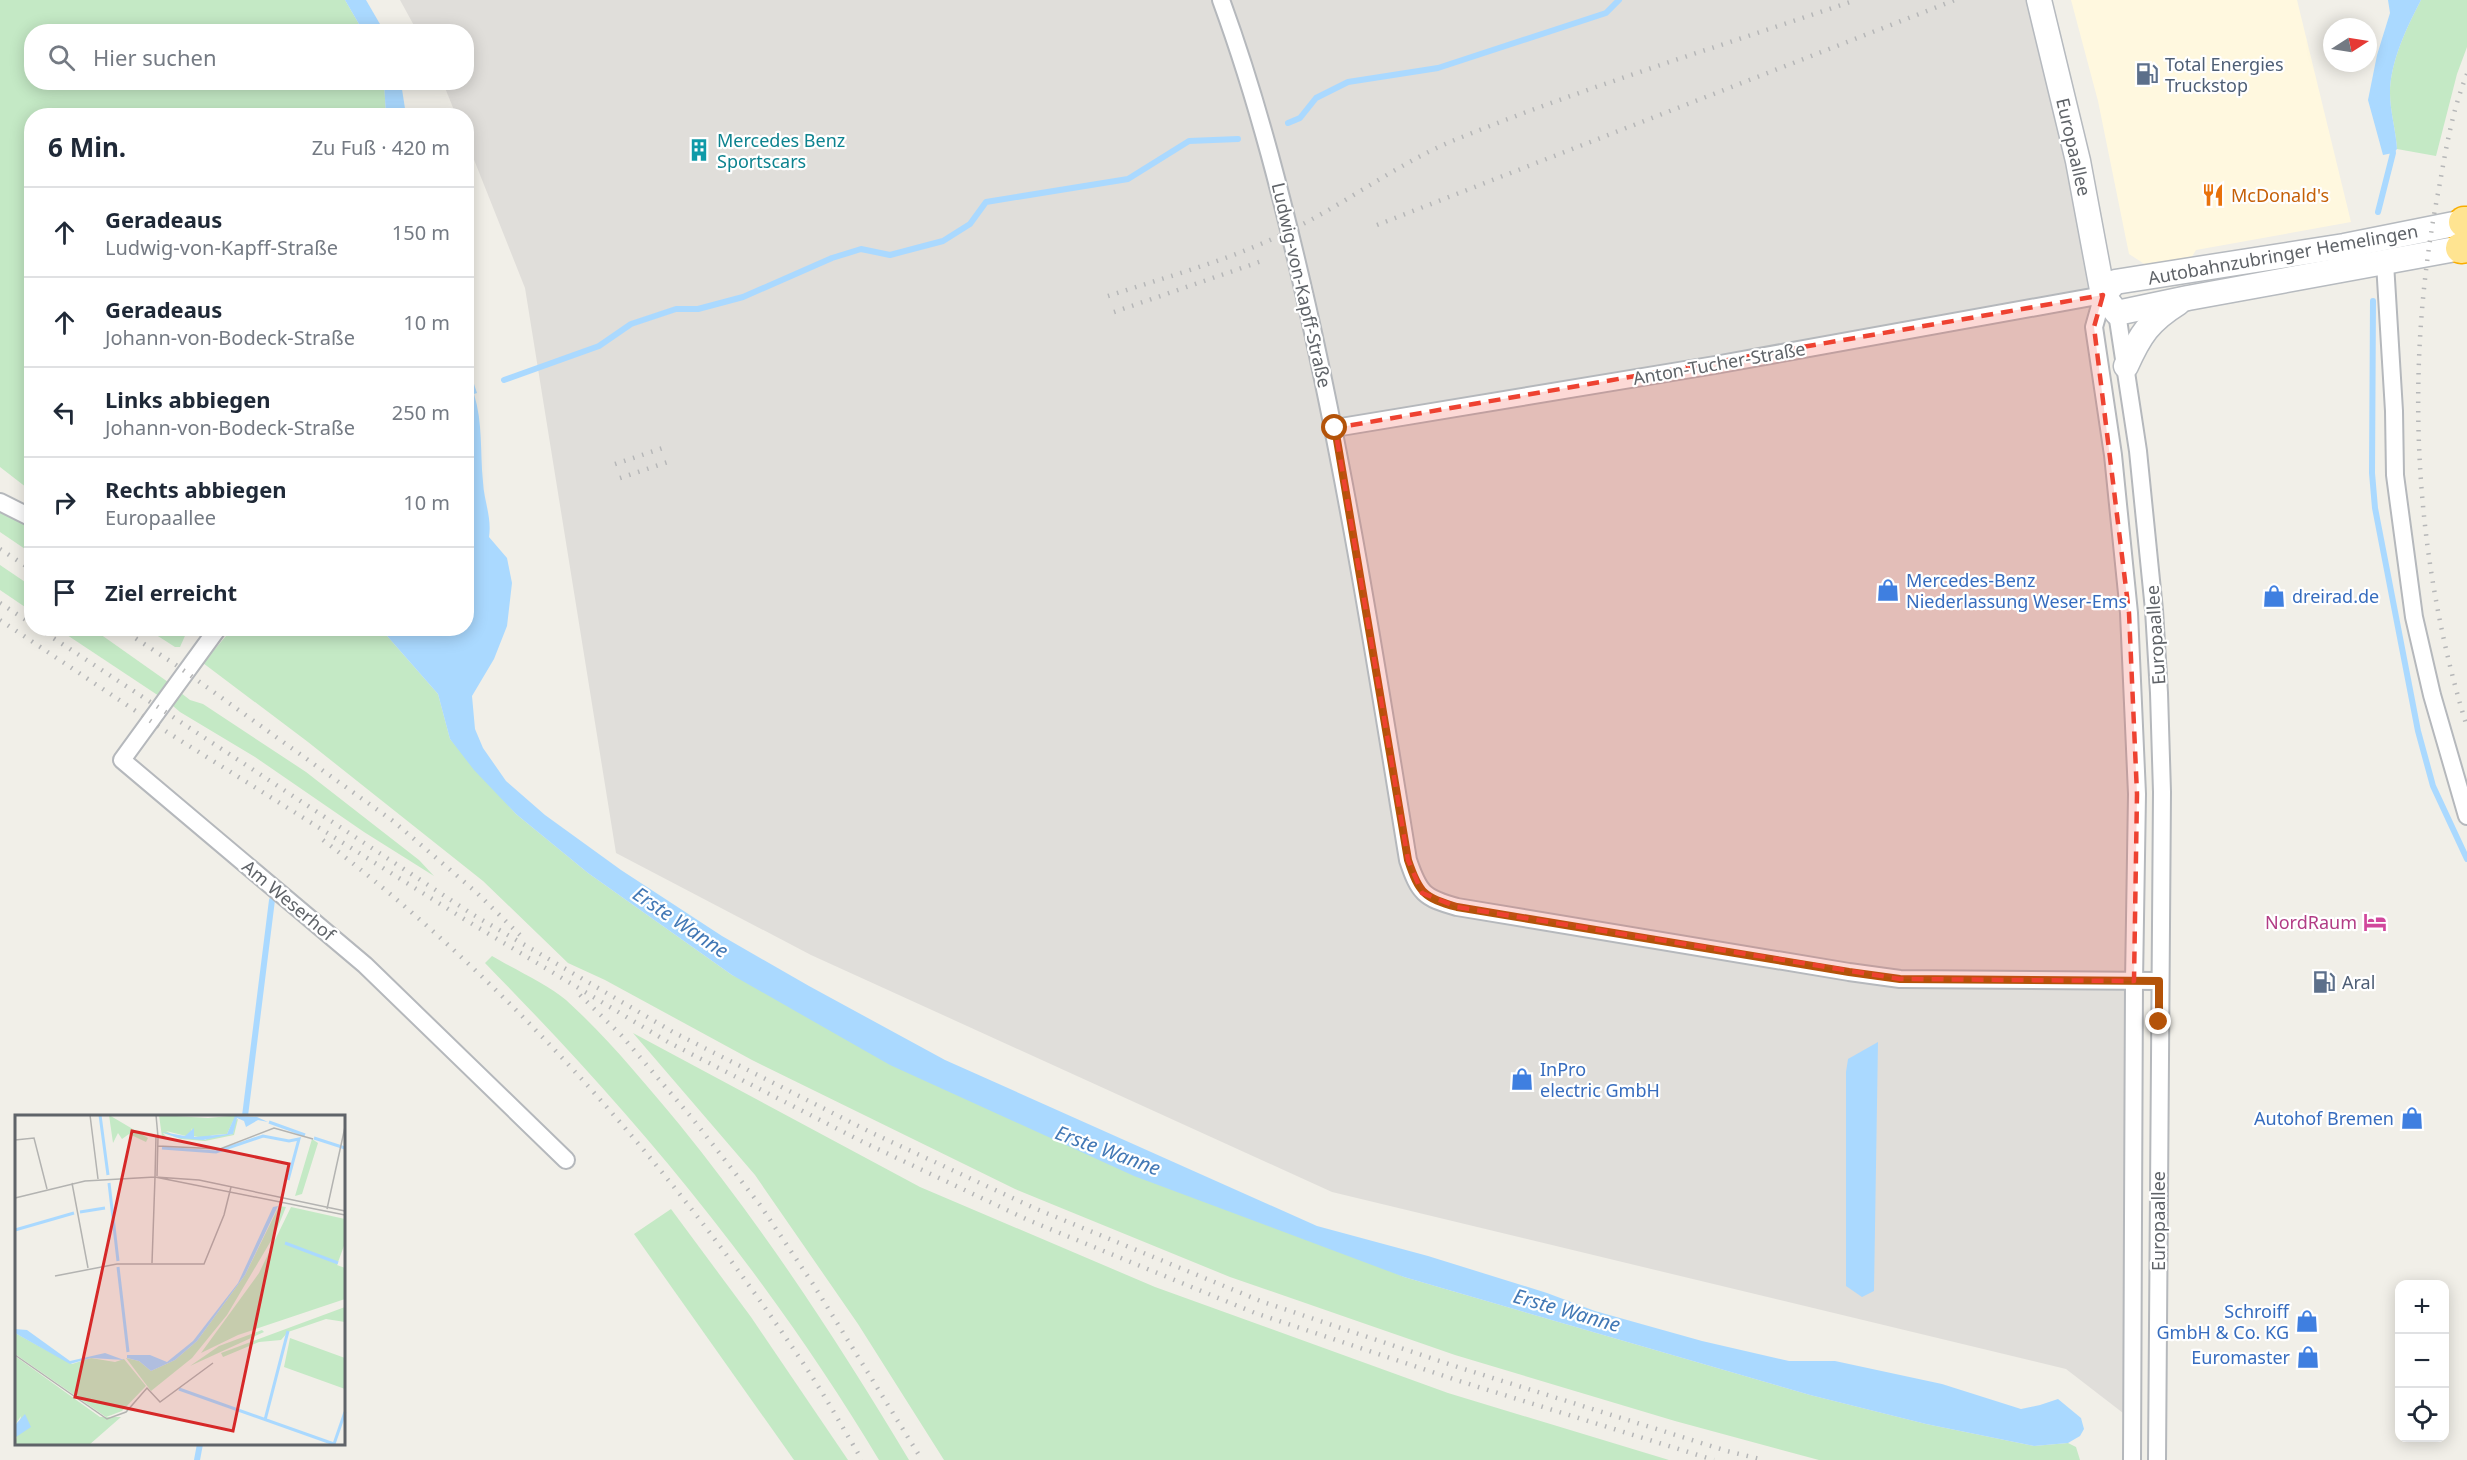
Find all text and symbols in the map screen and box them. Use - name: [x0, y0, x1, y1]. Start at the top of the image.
- north arrow: [2323, 18, 2377, 72]
- search box: [24, 24, 474, 90]
- icon: search: [45, 41, 78, 74]
- text: Hier suchen: [93, 42, 217, 72]
- place label: Total Energies Truckstop: [2165, 52, 2284, 97]
- fuel station icon: Total Energies Truckstop: [2134, 61, 2160, 87]
- street label: Europaallee: [2051, 96, 2097, 198]
- place label: Mercedes Benz Sportscars: [717, 128, 845, 173]
- text: 6 Min.: [48, 129, 126, 165]
- text: Zu Fuß · 420 m: [312, 134, 450, 161]
- building icon: Mercedes Benz Sportscars: [686, 137, 712, 163]
- street label: Ludwig-von-Kapff-Straße: [1267, 180, 1337, 390]
- restaurant icon: McDonald's: [2200, 182, 2226, 208]
- place label: McDonald's: [2231, 183, 2329, 207]
- text: Geradeaus: [105, 204, 222, 234]
- icon: ahead: [48, 216, 81, 249]
- street label: Autobahnzubringer Hemelingen: [2146, 218, 2420, 290]
- text: 150 m: [392, 219, 450, 246]
- text: Ludwig-von-Kapff-Straße: [105, 234, 338, 261]
- text: Geradeaus: [105, 294, 222, 324]
- icon: ahead: [48, 306, 81, 339]
- text: 10 m: [403, 309, 450, 336]
- text: Johann-von-Bodeck-Straße: [105, 324, 355, 351]
- street label: Anton-Tucher-Straße: [1631, 336, 1807, 390]
- text: Links abbiegen: [105, 384, 271, 414]
- icon: left: [48, 396, 81, 429]
- text: 250 m: [392, 399, 450, 426]
- text: Johann-von-Bodeck-Straße: [105, 414, 355, 441]
- route start: [1321, 414, 1347, 440]
- text: Rechts abbiegen: [105, 474, 287, 504]
- icon: right: [48, 486, 81, 519]
- text: 10 m: [403, 489, 450, 516]
- text: Europaallee: [105, 504, 216, 531]
- place label: Mercedes-Benz Niederlassung Weser-Ems: [1906, 568, 2127, 613]
- icon: arrive: [48, 576, 81, 609]
- text: Ziel erreicht: [105, 577, 237, 607]
- shop icon: Mercedes-Benz Niederlassung Weser-Ems: [1875, 577, 1901, 603]
- shop icon: dreirad.de: [2261, 583, 2287, 609]
- street label: Europaallee: [2140, 584, 2170, 686]
- place label: dreirad.de: [2292, 584, 2379, 608]
- street label: Am Weserhof: [238, 854, 341, 946]
- water label: Erste Wanne: [628, 880, 734, 964]
- hotel icon: NordRaum: [2362, 909, 2388, 935]
- place label: NordRaum: [2265, 910, 2357, 934]
- fuel station icon: Aral: [2311, 969, 2337, 995]
- place label: Aral: [2342, 970, 2375, 994]
- route end: [2145, 1008, 2171, 1034]
- place label: InPro electric GmbH: [1540, 1057, 1660, 1102]
- shop icon: InPro electric GmbH: [1509, 1066, 1535, 1092]
- shop icon: Autohof Bremen: [2399, 1105, 2425, 1131]
- place label: Autohof Bremen: [2254, 1106, 2394, 1130]
- inset map: [15, 1115, 345, 1445]
- water label: Erste Wanne: [1052, 1119, 1164, 1181]
- street label: Europaallee: [2146, 1171, 2170, 1271]
- map controls: [2395, 1280, 2449, 1442]
- button: +: [2395, 1280, 2449, 1334]
- water label: Erste Wanne: [1510, 1282, 1624, 1338]
- place label: Schroiff GmbH & Co. KG: [2156, 1299, 2291, 1344]
- shop icon: Schroiff GmbH & Co. KG: [2294, 1308, 2320, 1334]
- button: −: [2395, 1334, 2449, 1388]
- shop icon: Euromaster: [2295, 1344, 2321, 1370]
- place label: Euromaster: [2191, 1345, 2291, 1369]
- button: locate: [2395, 1388, 2449, 1442]

